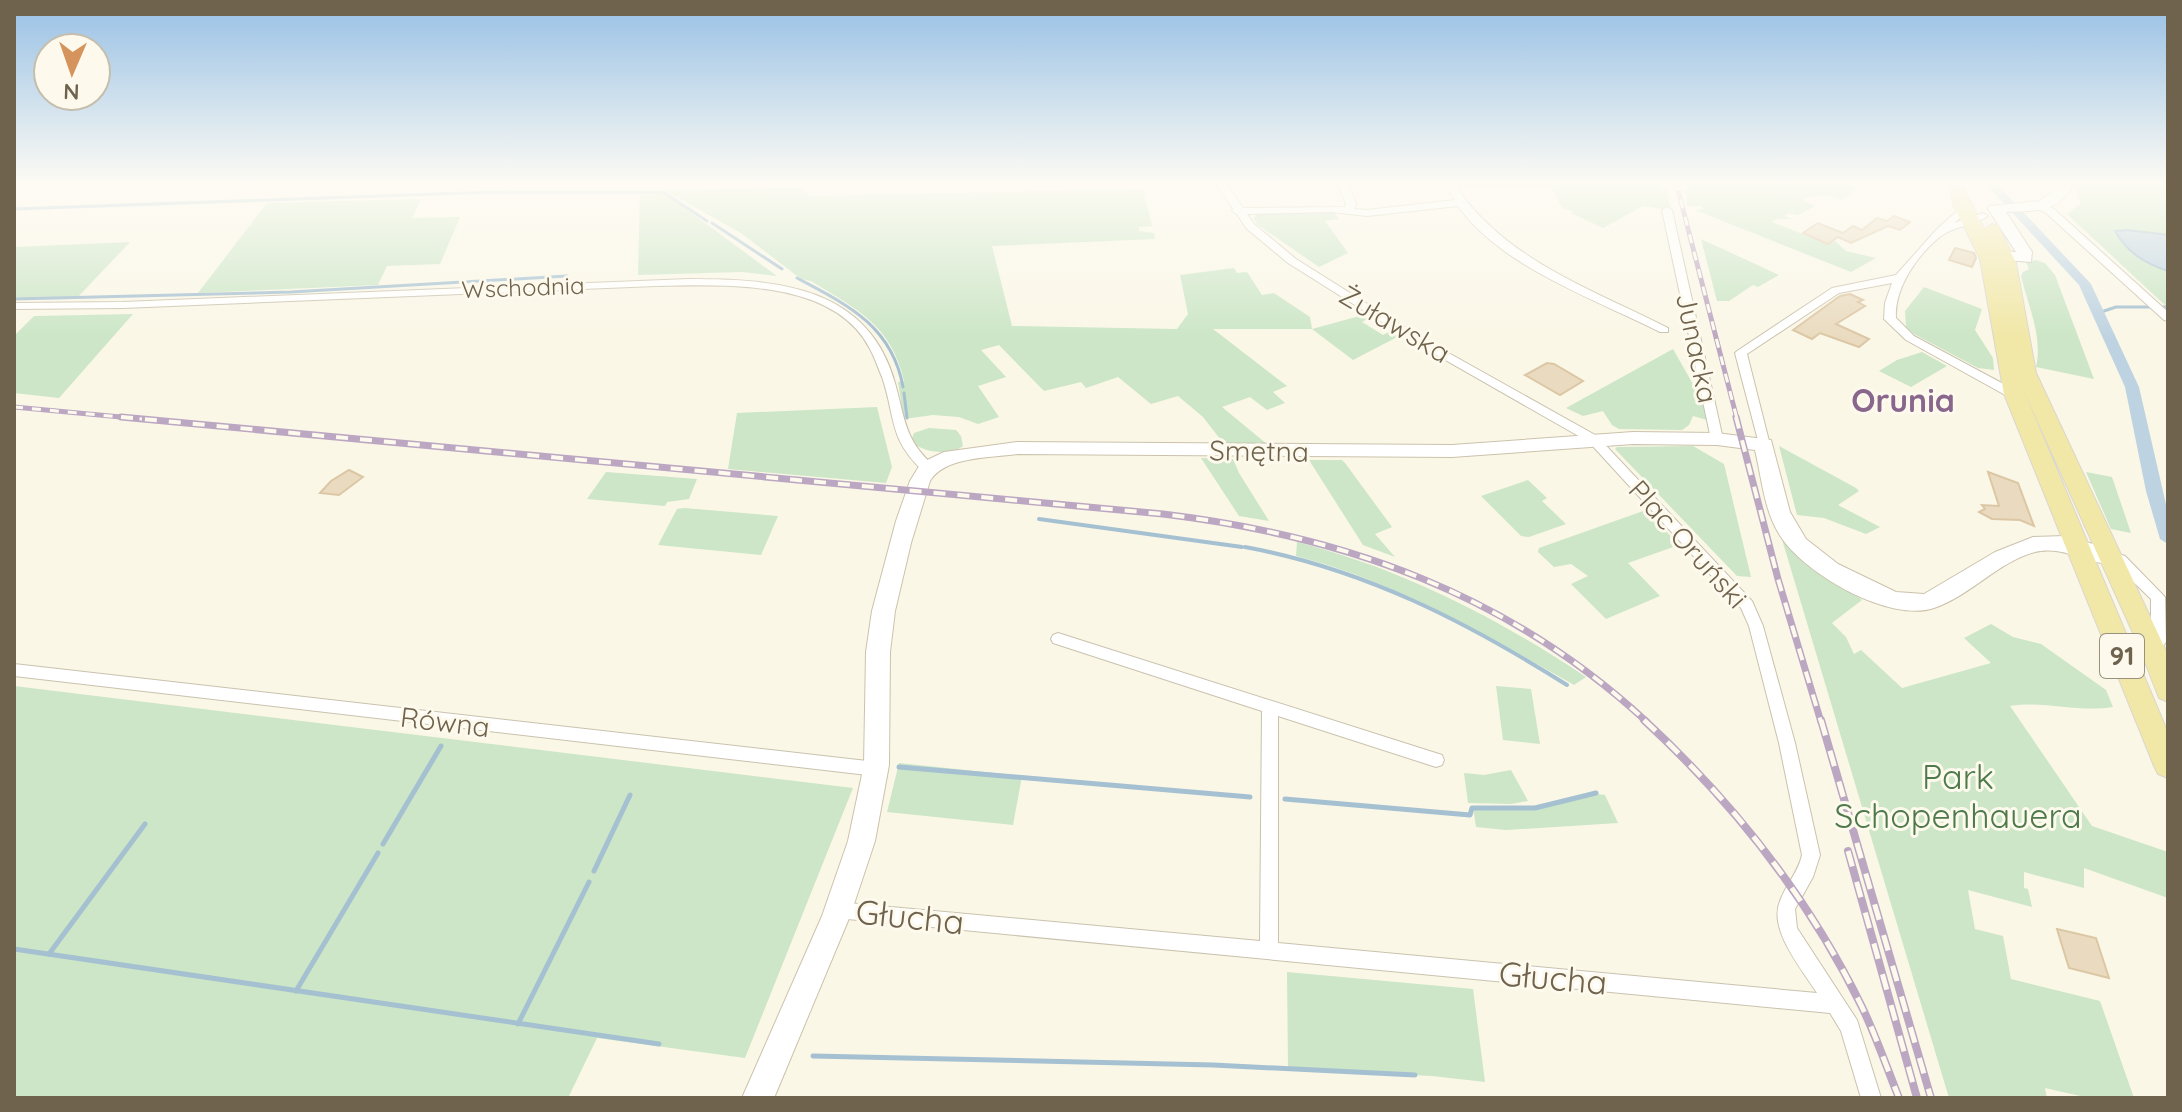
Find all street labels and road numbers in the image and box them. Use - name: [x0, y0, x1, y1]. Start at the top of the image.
- street label: Wschodnia: [461, 270, 585, 304]
- street label: Żuławska: [1333, 277, 1457, 370]
- street label: Junacka: [1669, 290, 1726, 406]
- street label: Smętna: [1209, 432, 1309, 469]
- street label: Plac Oruński: [1622, 472, 1755, 615]
- road number: 91: [2100, 634, 2144, 678]
- street label: Równa: [398, 699, 492, 744]
- street label: Głucha: [854, 889, 966, 944]
- street label: Głucha: [1497, 951, 1609, 1004]

